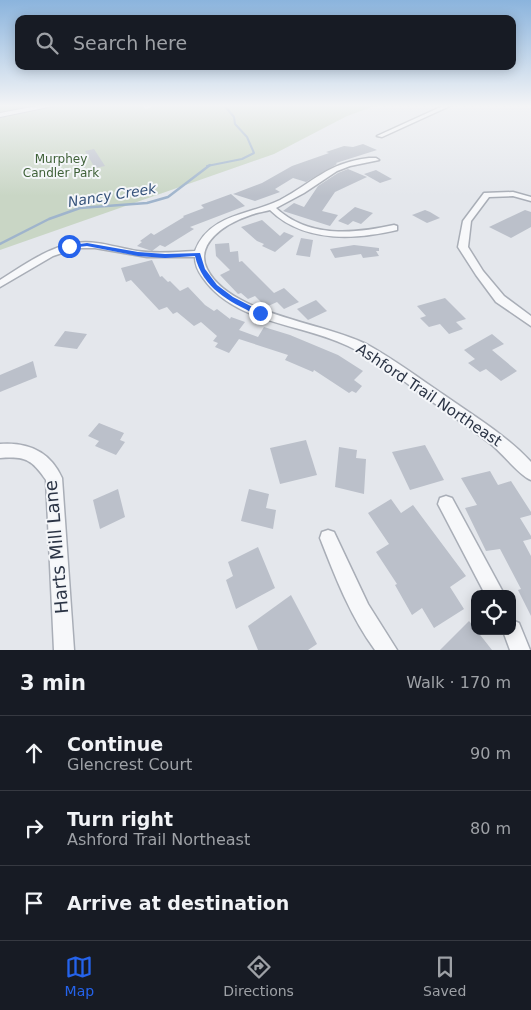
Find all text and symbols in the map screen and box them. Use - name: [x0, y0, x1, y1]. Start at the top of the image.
- search box: [15, 15, 516, 70]
- icon: search: [33, 29, 61, 57]
- text: Search here: [73, 32, 187, 54]
- park label: Murphey Candler Park: [23, 152, 99, 180]
- water label: Nancy Creek: [67, 180, 158, 210]
- route start: [58, 235, 81, 258]
- route end: [249, 302, 272, 325]
- street label: Ashford Trail Northeast: [353, 340, 505, 451]
- street label: Harts Mill Lane: [40, 479, 72, 615]
- map controls: [471, 590, 516, 635]
- button: locate: [471, 590, 516, 635]
- text: 3 min: [20, 671, 86, 695]
- text: Walk · 170 m: [406, 673, 511, 692]
- text: Continue: [67, 733, 163, 755]
- icon: ahead: [20, 739, 48, 767]
- text: 90 m: [470, 744, 511, 763]
- text: Glencrest Court: [67, 755, 192, 774]
- text: Turn right: [67, 808, 173, 830]
- icon: right: [20, 814, 48, 842]
- text: 80 m: [470, 819, 511, 838]
- text: Ashford Trail Northeast: [67, 830, 250, 849]
- icon: arrive: [20, 889, 48, 917]
- text: Arrive at destination: [67, 892, 289, 914]
- tab: Map: [65, 953, 94, 999]
- tab: Directions: [223, 953, 294, 999]
- tab: Saved: [423, 953, 466, 999]

